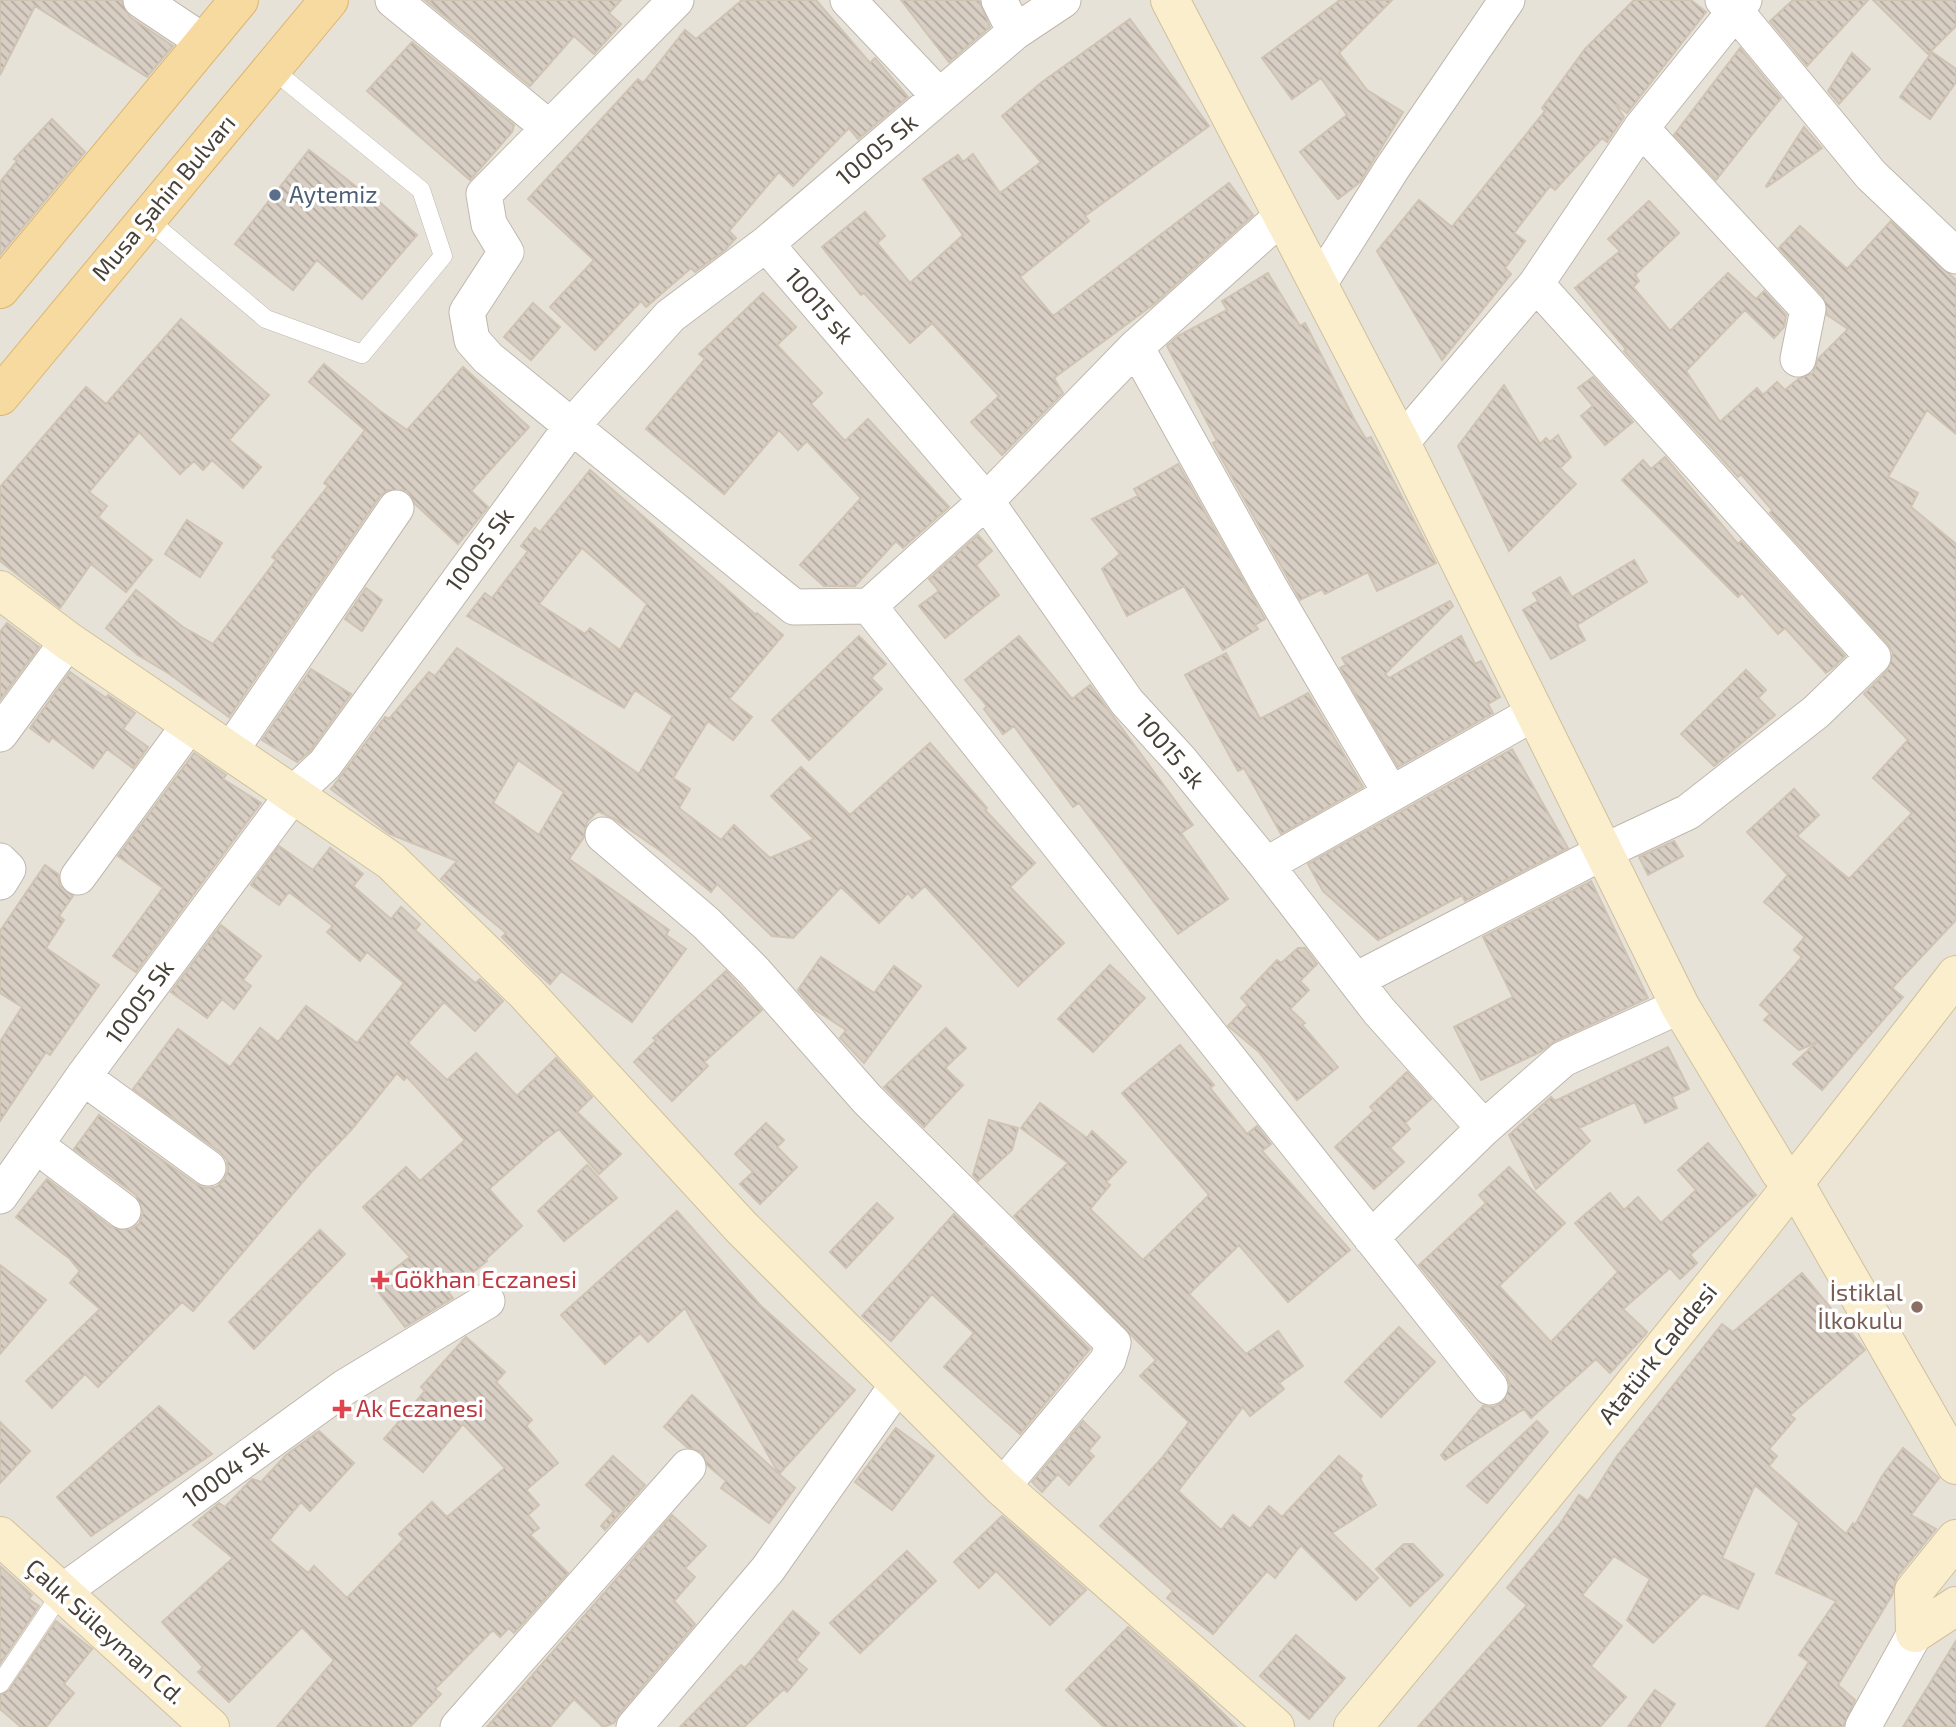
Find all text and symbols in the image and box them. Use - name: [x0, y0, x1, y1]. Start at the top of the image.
- street label: 10005 Sk: [830, 107, 922, 191]
- street label: Musa Şahin Bulvarı: [85, 108, 242, 287]
- place label: Aytemiz: [289, 179, 377, 208]
- marker: Aytemiz: [267, 187, 283, 203]
- street label: 10015 sk: [779, 261, 861, 349]
- street label: 10005 Sk: [439, 501, 519, 597]
- street label: 10015 sk: [1130, 706, 1212, 794]
- street label: 10005 Sk: [99, 953, 179, 1049]
- place label: Gökhan Eczanesi: [394, 1264, 577, 1293]
- marker: Gökhan Eczanesi: [372, 1272, 388, 1288]
- street label: Atatürk Caddesi: [1591, 1277, 1722, 1429]
- place label: İstiklal İlkokulu: [1817, 1277, 1903, 1334]
- marker: İstiklal İlkokulu: [1909, 1299, 1925, 1315]
- place label: Ak Eczanesi: [356, 1393, 484, 1422]
- marker: Ak Eczanesi: [334, 1401, 350, 1417]
- street label: 10004 Sk: [177, 1432, 274, 1514]
- street label: Çalık Süleyman Cd.: [20, 1552, 191, 1710]

